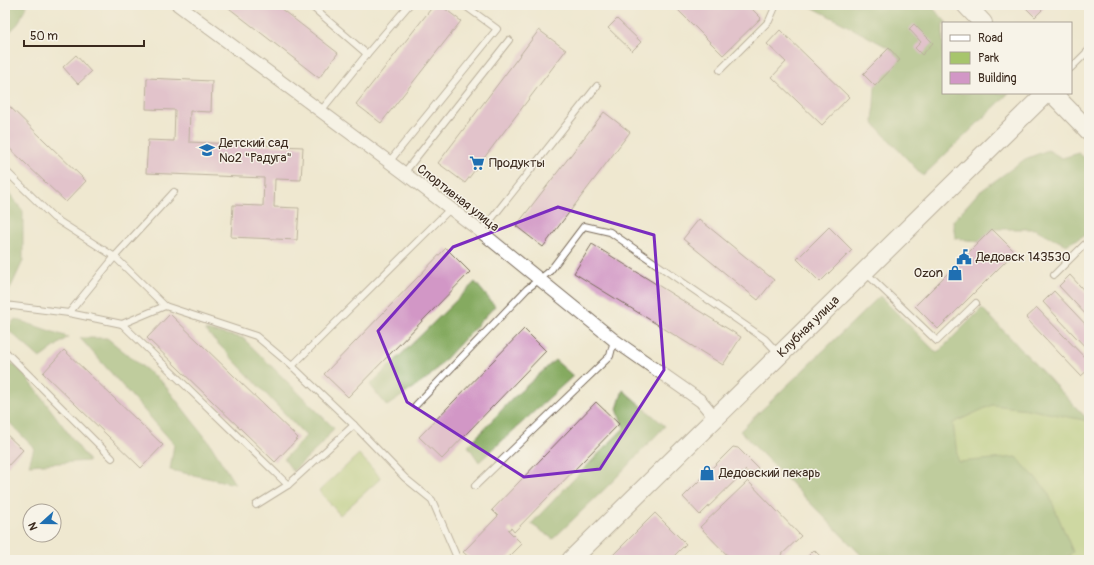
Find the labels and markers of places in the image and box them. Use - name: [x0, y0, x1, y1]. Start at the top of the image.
- place label: Детский сад №2 "Радуга": [218, 135, 292, 166]
- school or university icon: Детский сад №2 "Радуга": [198, 141, 216, 159]
- supermarket icon: Продукты: [468, 154, 486, 172]
- place label: Продукты: [489, 155, 545, 171]
- public building icon: Дедовск 143530: [955, 248, 973, 266]
- place label: Дедовск 143530: [975, 249, 1071, 265]
- shop icon: Ozon: [946, 264, 964, 282]
- place label: Ozon: [914, 265, 943, 281]
- shop icon: Дедовский пекарь: [698, 464, 716, 482]
- place label: Дедовский пекарь: [718, 465, 820, 481]

